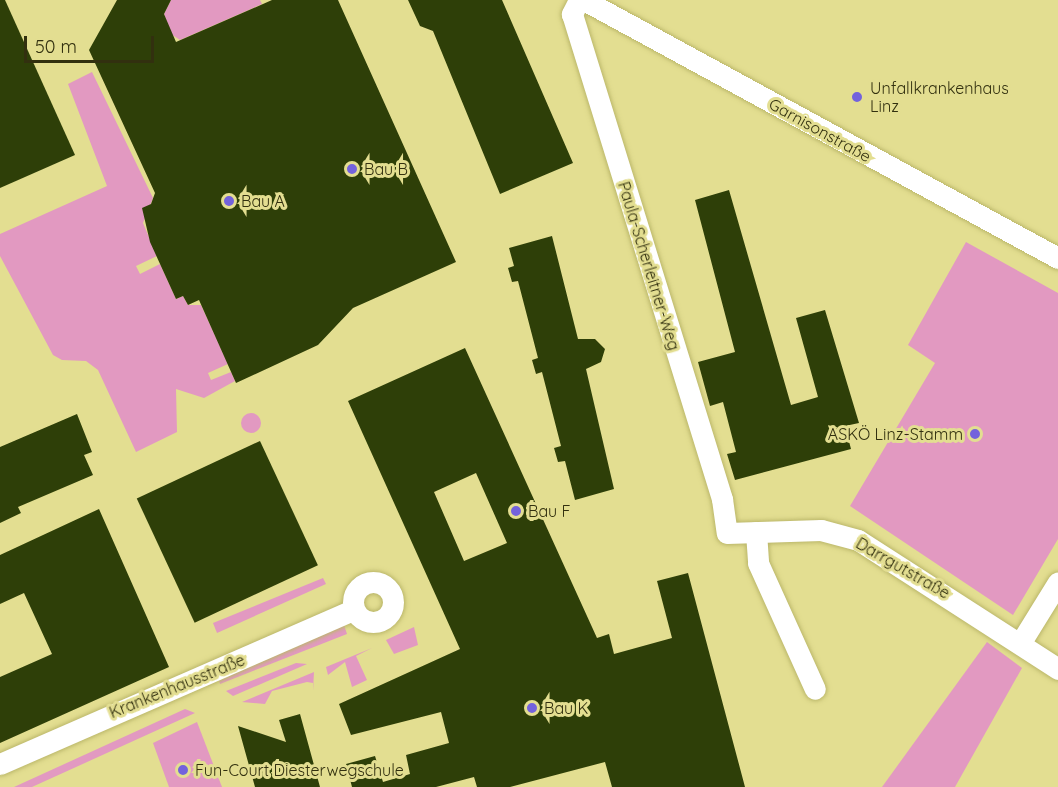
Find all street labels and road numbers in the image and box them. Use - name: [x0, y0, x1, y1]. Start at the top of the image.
- street label: Garnisonstraße: [766, 94, 874, 166]
- street label: Paula-Scherleitner-Weg: [614, 179, 684, 353]
- street label: Darrgutstraße: [853, 533, 953, 603]
- street label: Krankenhausstraße: [106, 650, 248, 722]

